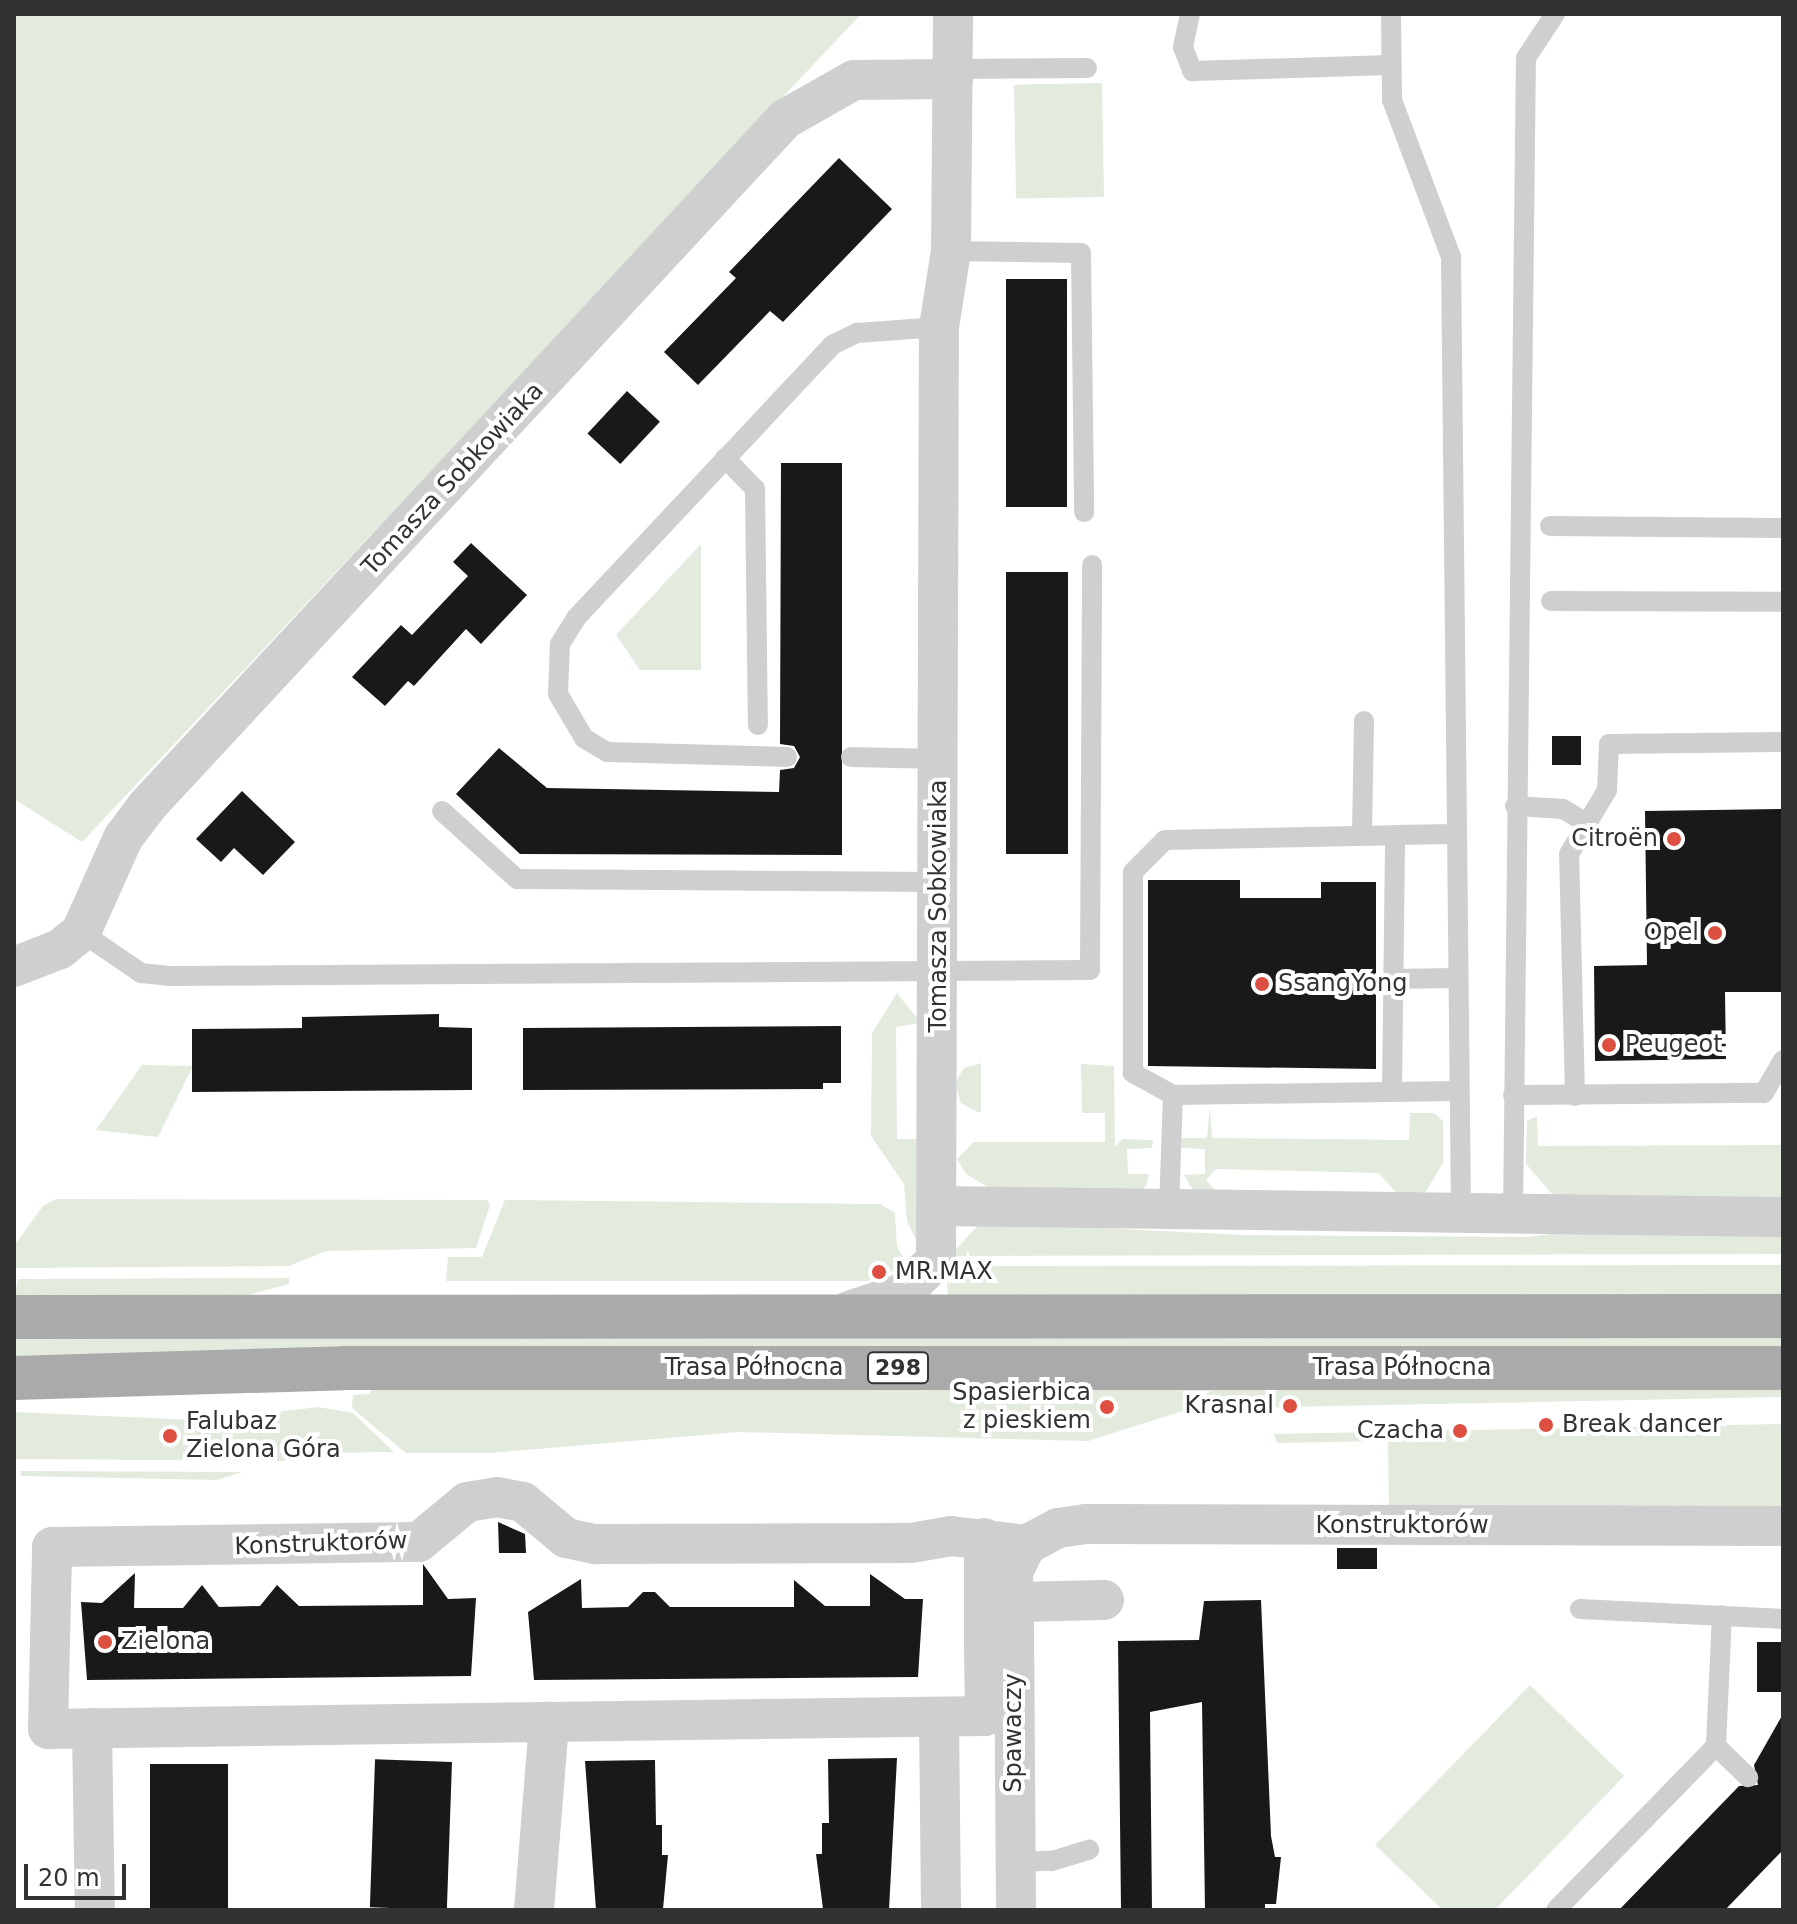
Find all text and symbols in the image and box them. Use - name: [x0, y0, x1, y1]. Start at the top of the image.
- street label: Tomasza Sobkowiaka: [356, 377, 550, 581]
- street label: Tomasza Sobkowiaka: [925, 780, 953, 1032]
- place label: Citroën: [1571, 825, 1658, 853]
- marker: Citroën: [1665, 830, 1683, 848]
- place label: Opel: [1643, 919, 1699, 947]
- marker: Opel: [1706, 924, 1724, 942]
- place label: SsangYong: [1278, 970, 1407, 998]
- marker: SsangYong: [1253, 975, 1271, 993]
- place label: Peugeot: [1625, 1031, 1723, 1059]
- marker: Peugeot: [1600, 1036, 1618, 1054]
- place label: MR.MAX: [895, 1258, 993, 1286]
- marker: MR.MAX: [870, 1263, 888, 1281]
- road number: 298: [866, 1350, 930, 1386]
- street label: Trasa Północna: [665, 1354, 843, 1382]
- street label: Trasa Północna: [1313, 1354, 1491, 1382]
- place label: Spasierbica z pieskiem: [952, 1379, 1091, 1435]
- place label: Krasnal: [1185, 1392, 1274, 1420]
- marker: Krasnal: [1281, 1397, 1299, 1415]
- marker: Spasierbica z pieskiem: [1098, 1398, 1116, 1416]
- place label: Falubaz Zielona Góra: [186, 1408, 341, 1464]
- place label: Break dancer: [1562, 1411, 1722, 1439]
- marker: Break dancer: [1537, 1416, 1555, 1434]
- place label: Czacha: [1357, 1417, 1444, 1445]
- marker: Czacha: [1451, 1422, 1469, 1440]
- marker: Falubaz Zielona Góra: [161, 1427, 179, 1445]
- street label: Konstruktorów: [1315, 1512, 1489, 1540]
- street label: Konstruktorów: [234, 1527, 408, 1561]
- place label: Zielona: [121, 1628, 210, 1656]
- marker: Zielona: [96, 1633, 114, 1651]
- street label: Spawaczy: [1000, 1673, 1028, 1793]
- scale bar: [28, 1848, 130, 1898]
- text: 20 m: [38, 1864, 100, 1892]

